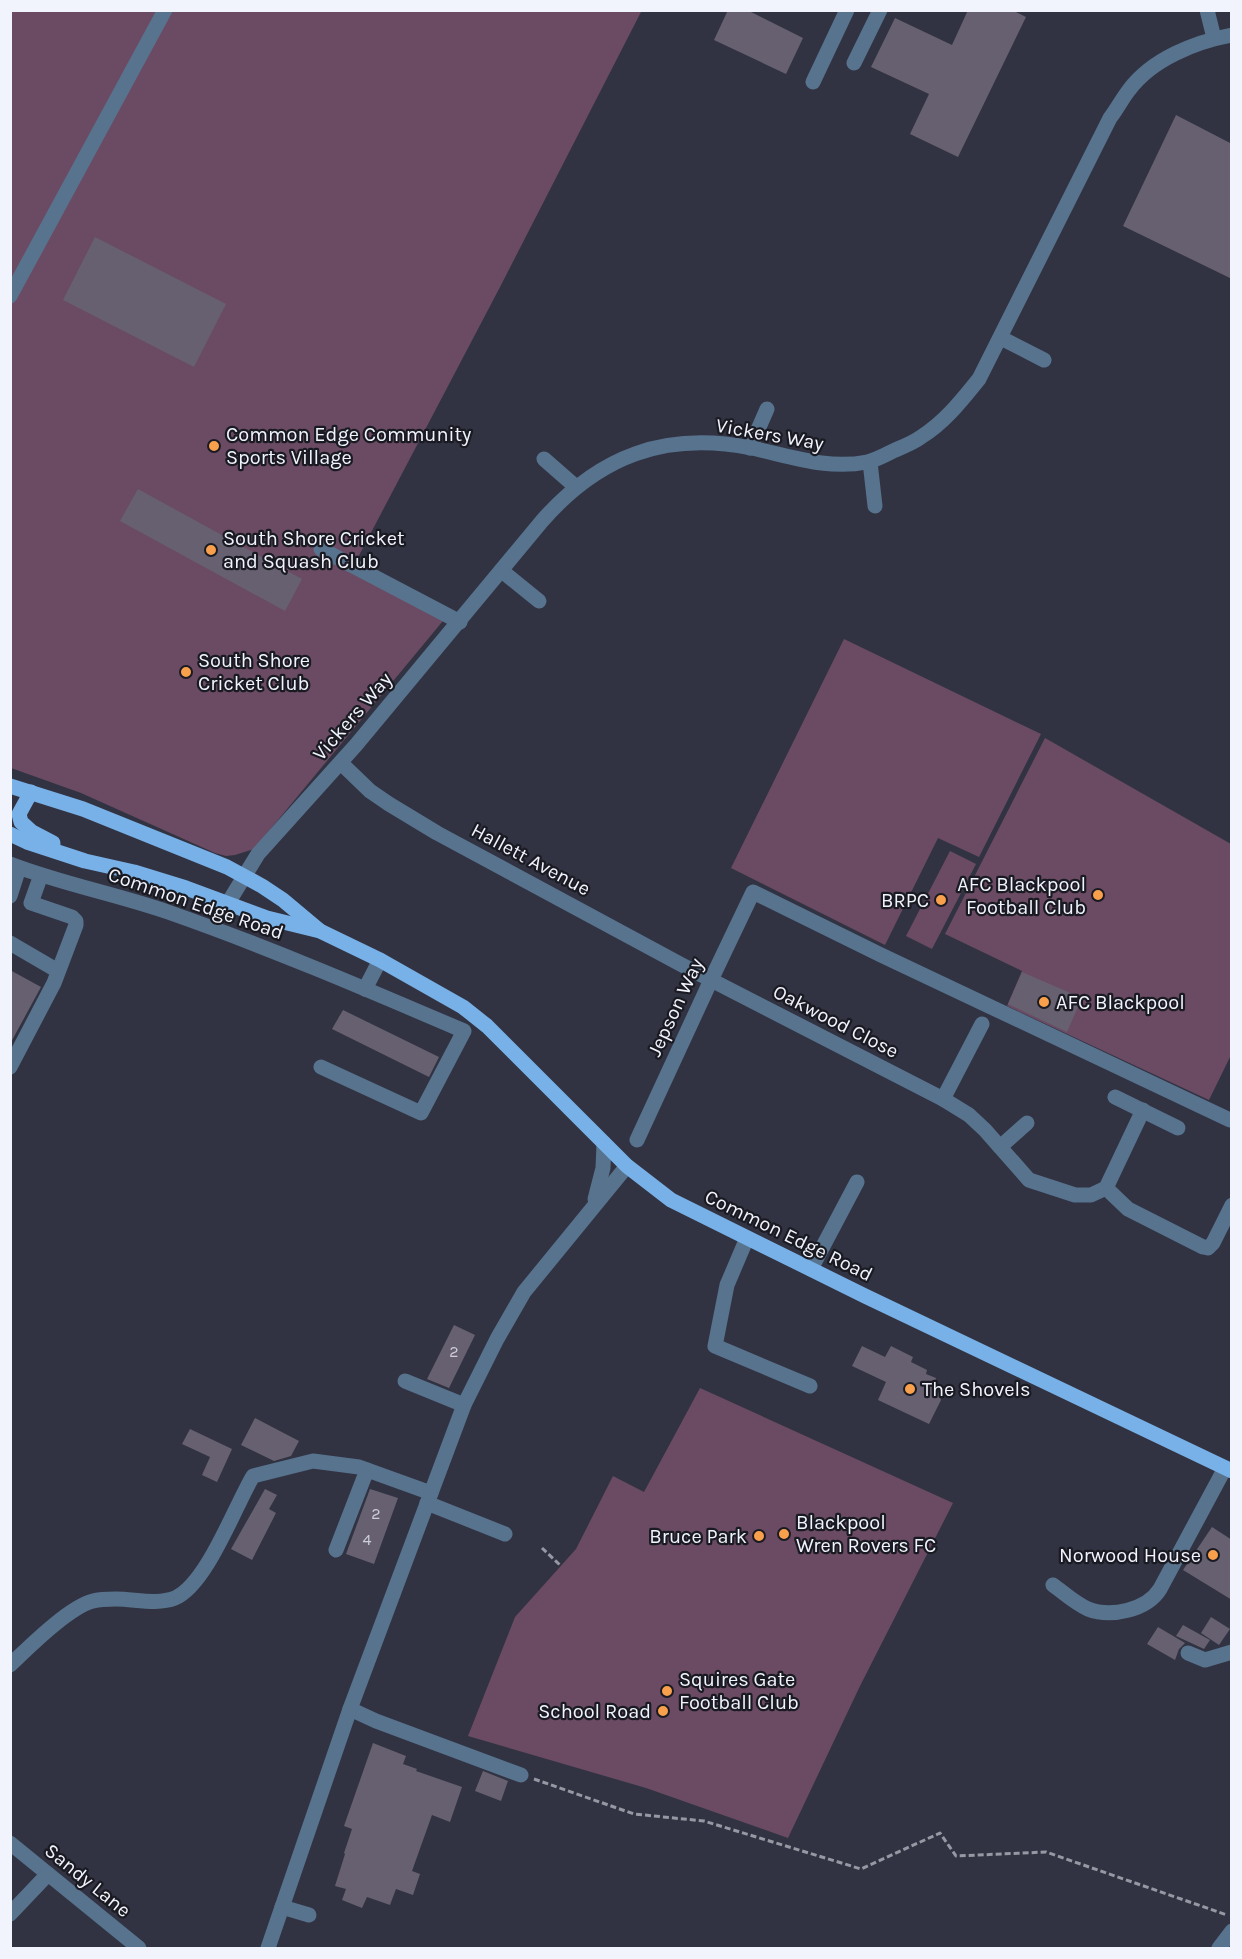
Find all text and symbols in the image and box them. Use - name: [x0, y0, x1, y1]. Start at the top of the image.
- street label: Vickers Way: [714, 414, 826, 455]
- place label: Common Edge Community Sports Village: [226, 423, 471, 469]
- marker: Common Edge Community Sports Village: [207, 439, 221, 453]
- place label: South Shore Cricket and Squash Club: [223, 527, 405, 573]
- marker: South Shore Cricket and Squash Club: [204, 543, 218, 557]
- place label: South Shore Cricket Club: [198, 649, 310, 695]
- marker: South Shore Cricket Club: [179, 665, 193, 679]
- street label: Vickers Way: [308, 668, 397, 765]
- street label: Hallett Avenue: [467, 818, 594, 900]
- street label: Common Edge Road: [105, 863, 286, 944]
- place label: AFC Blackpool Football Club: [957, 873, 1086, 919]
- marker: AFC Blackpool Football Club: [1091, 888, 1105, 902]
- place label: BRPC: [881, 889, 929, 912]
- marker: BRPC: [934, 893, 948, 907]
- street label: Jepson Way: [643, 954, 708, 1060]
- street label: Oakwood Close: [769, 980, 902, 1063]
- place label: AFC Blackpool: [1056, 991, 1185, 1014]
- marker: AFC Blackpool: [1037, 995, 1051, 1009]
- street label: Common Edge Road: [701, 1185, 876, 1286]
- house number: 2: [449, 1342, 459, 1361]
- place label: The Shovels: [922, 1378, 1031, 1401]
- marker: The Shovels: [903, 1382, 917, 1396]
- house number: 2: [371, 1504, 381, 1523]
- place label: Blackpool Wren Rovers FC: [796, 1511, 936, 1557]
- place label: Bruce Park: [649, 1525, 747, 1548]
- marker: Blackpool Wren Rovers FC: [777, 1527, 791, 1541]
- marker: Bruce Park: [752, 1529, 766, 1543]
- house number: 4: [363, 1530, 372, 1549]
- place label: Norwood House: [1059, 1544, 1201, 1567]
- marker: Norwood House: [1206, 1548, 1220, 1562]
- place label: Squires Gate Football Club: [679, 1668, 799, 1714]
- marker: Squires Gate Football Club: [660, 1684, 674, 1698]
- place label: School Road: [538, 1700, 651, 1723]
- marker: School Road: [656, 1704, 670, 1718]
- street label: Sandy Lane: [40, 1839, 135, 1922]

